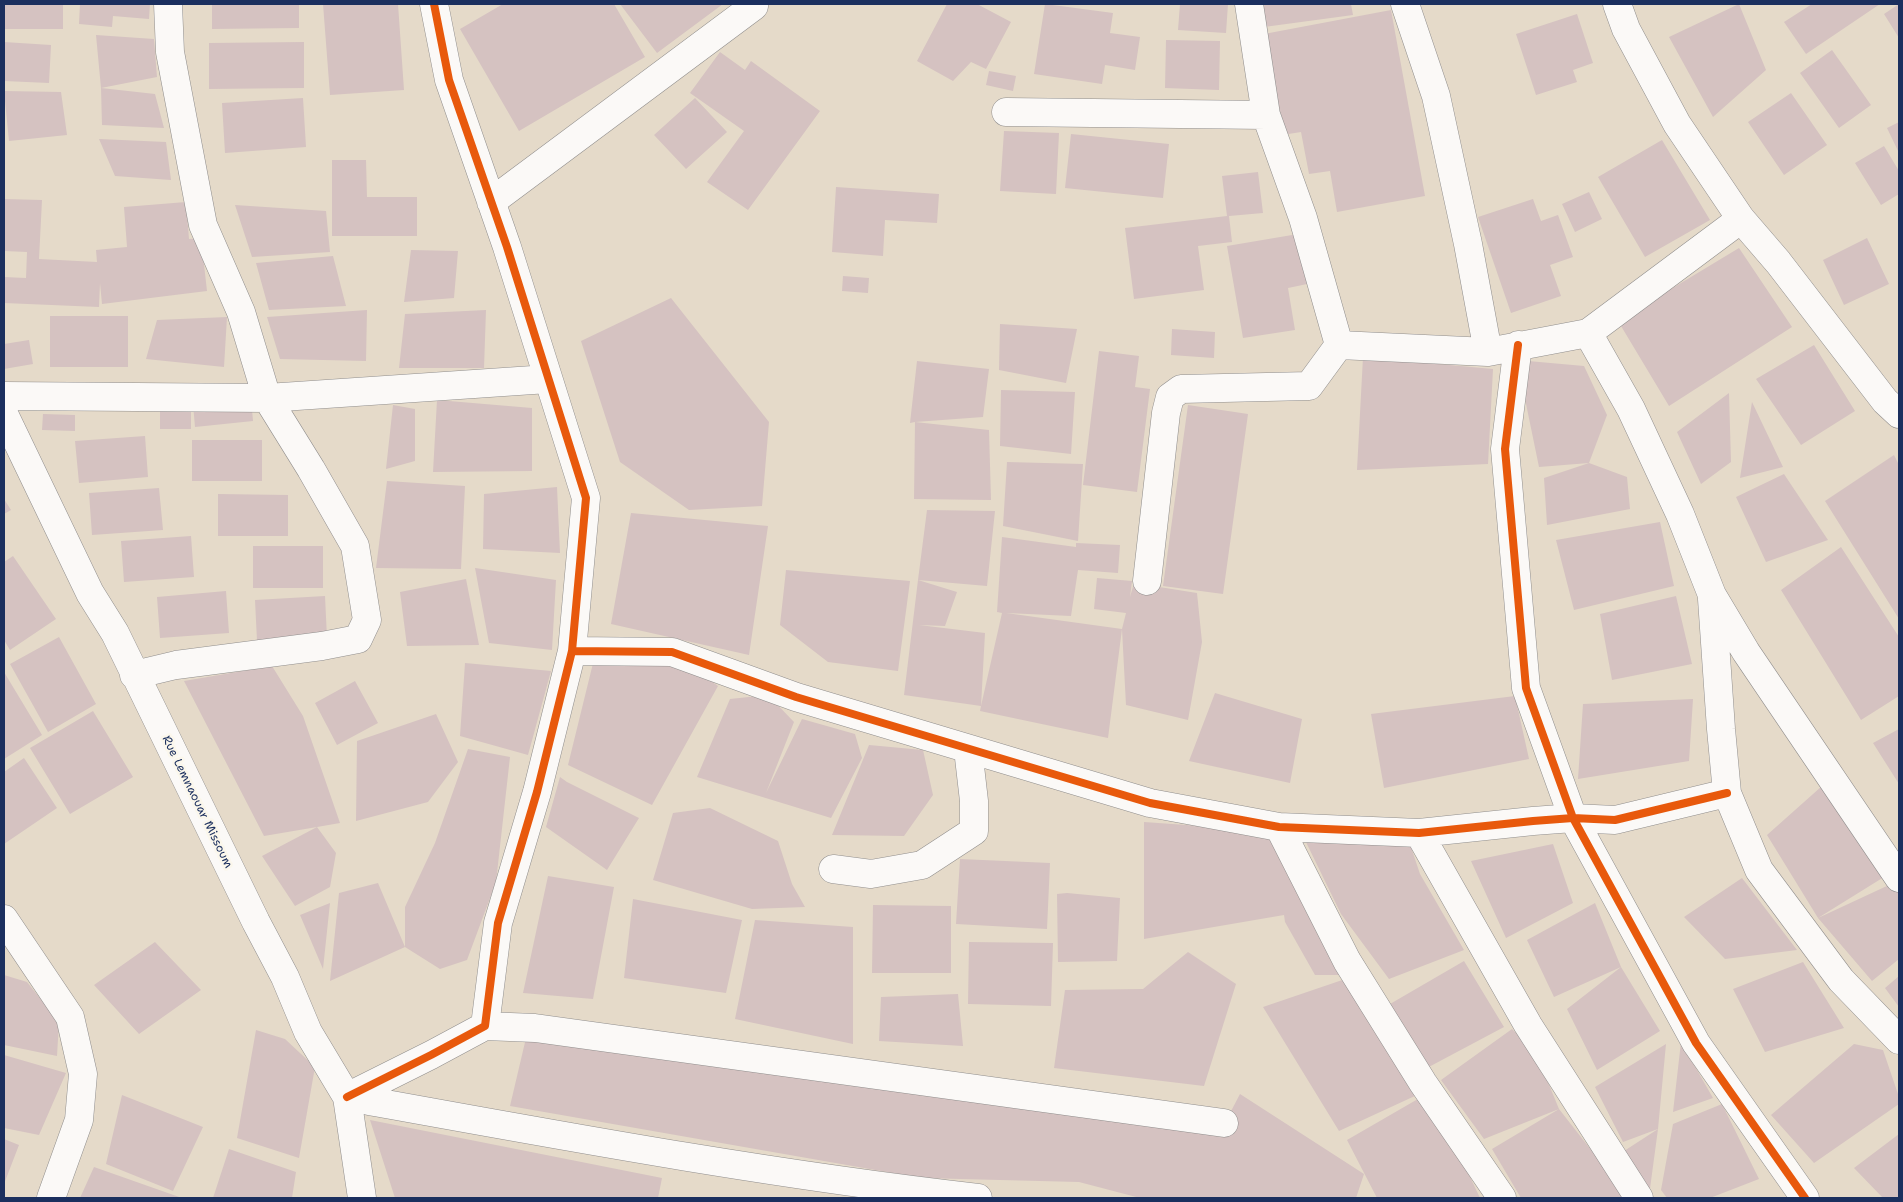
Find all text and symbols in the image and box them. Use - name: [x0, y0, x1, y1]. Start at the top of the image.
- street label: Rue Lemnaouar Missoum: [159, 733, 235, 871]

